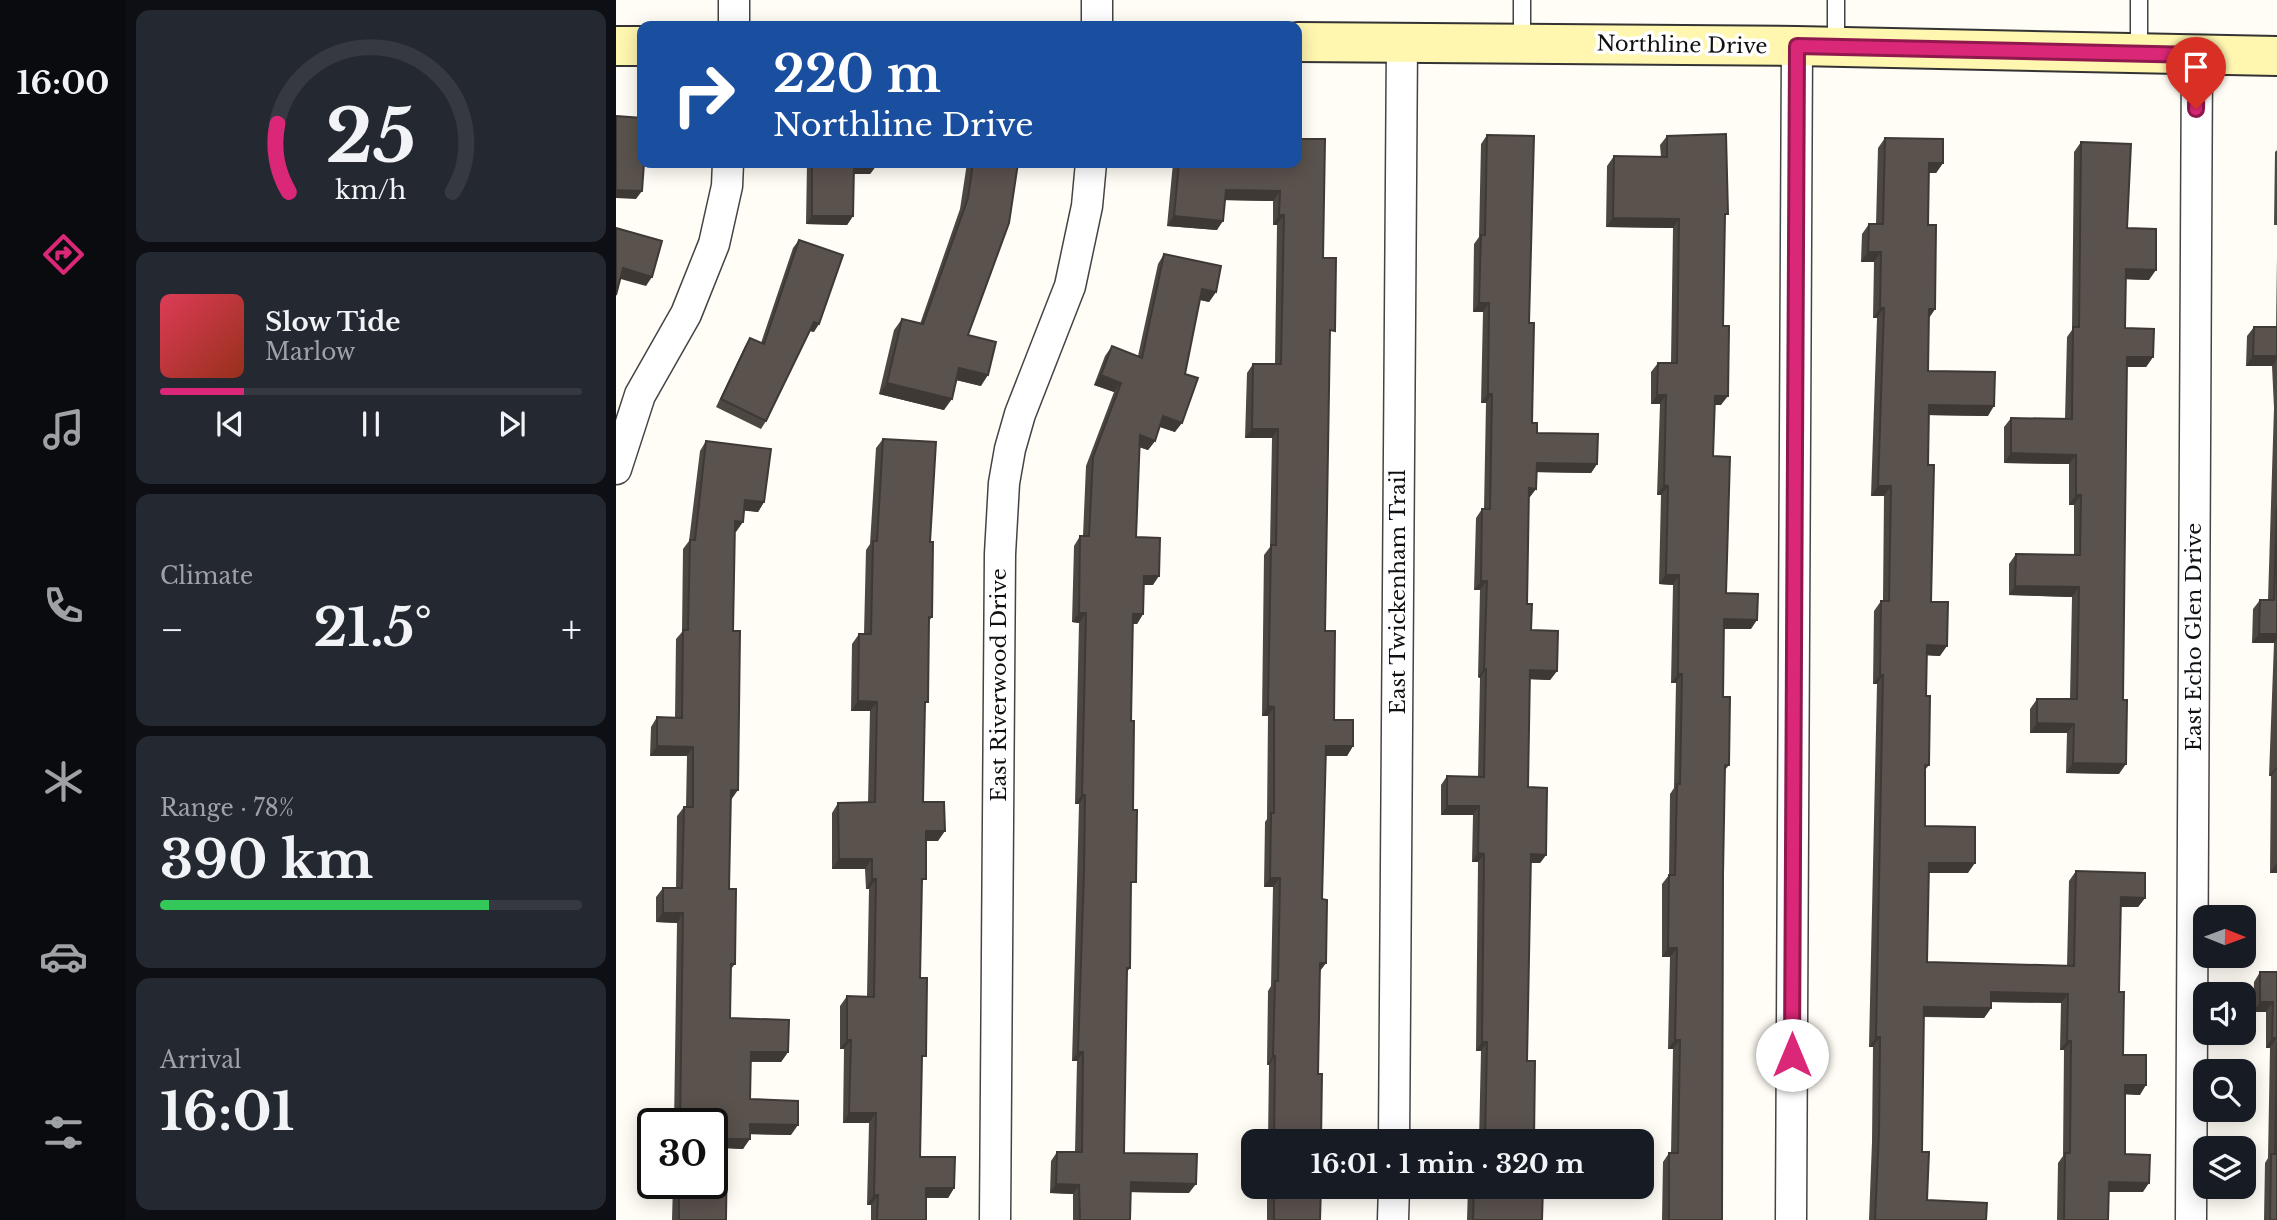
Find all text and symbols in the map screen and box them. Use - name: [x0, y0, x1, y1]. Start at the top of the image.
- street label: Northline Drive: [1596, 31, 1768, 59]
- pin: [2166, 37, 2226, 109]
- text: 220 m: [773, 44, 941, 105]
- icon: arrive: [2177, 48, 2215, 86]
- icon: right: [658, 49, 749, 140]
- text: 16:00: [17, 63, 109, 103]
- text: 25: [326, 91, 416, 182]
- text: Northline Drive: [773, 105, 1034, 145]
- text: km/h: [336, 175, 406, 206]
- icon: directions: [39, 230, 88, 279]
- text: Slow Tide: [265, 306, 401, 338]
- text: Marlow: [265, 338, 355, 366]
- icon: music: [39, 405, 88, 454]
- icon: previous: [211, 405, 249, 443]
- icon: pause: [352, 405, 390, 443]
- icon: next: [493, 405, 531, 443]
- street label: East Twickenham Trail: [1385, 469, 1411, 715]
- street label: East Echo Glen Drive: [2181, 523, 2207, 751]
- text: Climate: [160, 562, 253, 590]
- street label: East Riverwood Drive: [986, 568, 1012, 802]
- icon: phone: [39, 581, 88, 630]
- text: 21.5°: [313, 596, 432, 660]
- text: −: [160, 606, 184, 653]
- text: +: [561, 606, 582, 653]
- icon: climate: [39, 757, 88, 806]
- text: Range · 78%: [160, 794, 294, 822]
- text: 390 km: [160, 828, 373, 892]
- north arrow: [2193, 905, 2256, 968]
- map controls: [2193, 905, 2256, 1199]
- icon: car: [39, 932, 88, 981]
- button: sound: [2193, 982, 2256, 1045]
- position arrow: [1755, 1018, 1829, 1092]
- text: Arrival: [160, 1046, 241, 1074]
- button: search: [2193, 1059, 2256, 1122]
- text: 16:01: [160, 1080, 294, 1144]
- icon: filters: [39, 1108, 88, 1157]
- speed limit sign: 30: [637, 1108, 728, 1199]
- button: layers: [2193, 1136, 2256, 1199]
- text: 16:01 · 1 min · 320 m: [1311, 1148, 1584, 1180]

